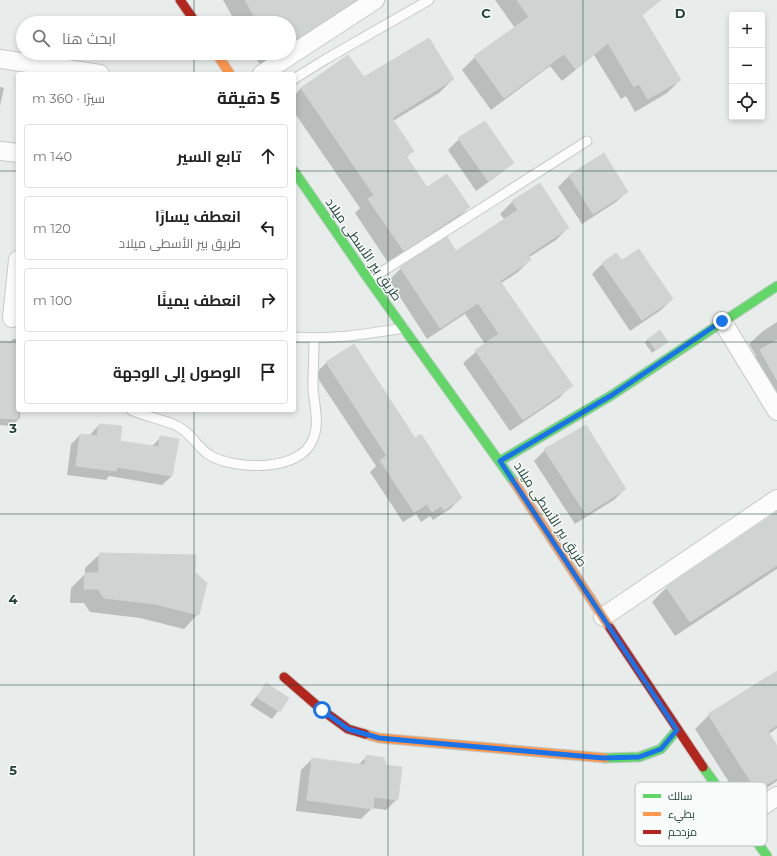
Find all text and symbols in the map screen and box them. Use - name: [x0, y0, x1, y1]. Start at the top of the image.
- text: C: [481, 5, 491, 21]
- text: D: [675, 5, 686, 21]
- map controls: [729, 12, 765, 120]
- button: +: [729, 12, 765, 48]
- search box: [16, 16, 296, 60]
- icon: search: [30, 27, 52, 49]
- text: ابحث هنا: [62, 29, 116, 48]
- button: −: [729, 48, 765, 84]
- button: locate: [729, 84, 765, 120]
- text: 5 دقيقة: [217, 88, 280, 108]
- text: سيرًا · 360 m: [32, 90, 105, 106]
- icon: ahead: [257, 145, 279, 167]
- text: تابع السير: [177, 147, 241, 166]
- text: 140 m: [33, 148, 72, 164]
- street label: طريق بير الأسطى ميلاد: [322, 194, 406, 304]
- text: انعطف يسارًا: [155, 207, 241, 226]
- icon: left: [257, 217, 279, 239]
- text: 120 m: [33, 220, 71, 236]
- text: طريق بير الأسطى ميلاد: [119, 235, 241, 251]
- icon: right: [257, 289, 279, 311]
- text: انعطف يمينًا: [157, 291, 241, 310]
- text: 100 m: [33, 292, 72, 308]
- route end: [713, 312, 731, 330]
- icon: arrive: [257, 361, 279, 383]
- text: الوصول إلى الوجهة: [113, 363, 241, 382]
- text: 3: [8, 420, 17, 436]
- street label: طريق بير الأسطى ميلاد: [511, 458, 591, 570]
- text: 4: [9, 591, 18, 607]
- route start: [313, 701, 331, 719]
- text: 5: [9, 762, 17, 778]
- legend: [635, 782, 767, 846]
- text: سالك: [668, 789, 692, 803]
- text: بطيء: [668, 807, 695, 823]
- text: مزدحم: [668, 825, 697, 840]

